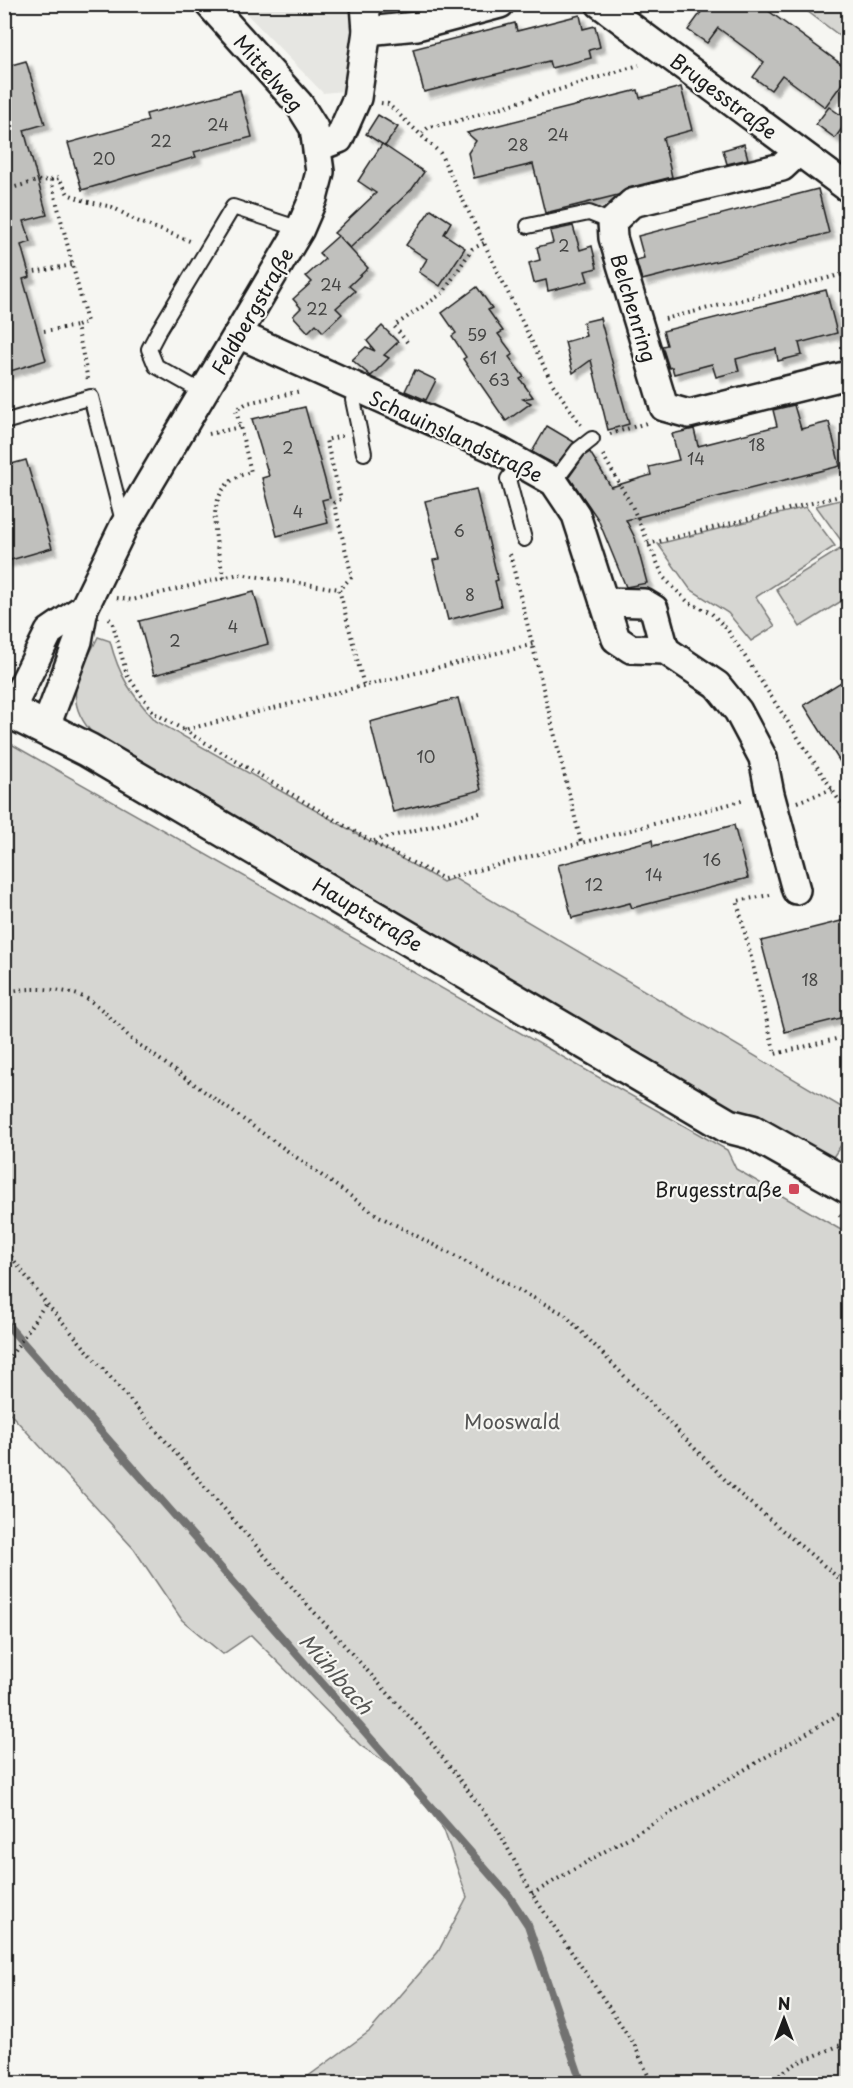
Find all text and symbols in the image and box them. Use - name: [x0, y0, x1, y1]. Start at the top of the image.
- street label: Mittelweg: [227, 28, 311, 118]
- street label: Brugesstraße: [664, 46, 784, 146]
- house number: 24: [207, 112, 229, 136]
- house number: 24: [547, 122, 569, 146]
- house number: 22: [150, 128, 172, 152]
- house number: 28: [507, 132, 529, 156]
- house number: 20: [93, 146, 115, 170]
- house number: 2: [558, 233, 570, 257]
- street label: Feldbergstraße: [203, 242, 301, 380]
- street label: Belchenring: [603, 250, 665, 366]
- house number: 24: [320, 272, 342, 296]
- house number: 22: [306, 296, 328, 320]
- house number: 59: [467, 322, 487, 346]
- house number: 61: [479, 345, 497, 369]
- house number: 63: [488, 367, 510, 391]
- street label: Schauinslandstraße: [364, 382, 548, 490]
- house number: 18: [748, 432, 766, 456]
- house number: 2: [282, 435, 294, 459]
- house number: 14: [687, 446, 705, 470]
- house number: 4: [293, 499, 303, 523]
- house number: 6: [453, 518, 465, 542]
- house number: 8: [465, 582, 475, 606]
- house number: 4: [228, 614, 238, 638]
- house number: 2: [169, 628, 181, 652]
- house number: 10: [417, 744, 435, 768]
- house number: 16: [703, 847, 721, 871]
- house number: 14: [645, 862, 663, 886]
- street label: Hauptstraße: [307, 869, 429, 959]
- house number: 12: [585, 872, 603, 896]
- house number: 18: [801, 967, 819, 991]
- place label: Brugesstraße: [655, 1174, 782, 1204]
- marker: Brugesstraße: [787, 1182, 801, 1196]
- park label: Mooswald: [464, 1406, 560, 1436]
- water label: Mühlbach: [293, 1625, 382, 1721]
- north arrow: [754, 1989, 814, 2049]
- text: N: [778, 1991, 790, 2015]

